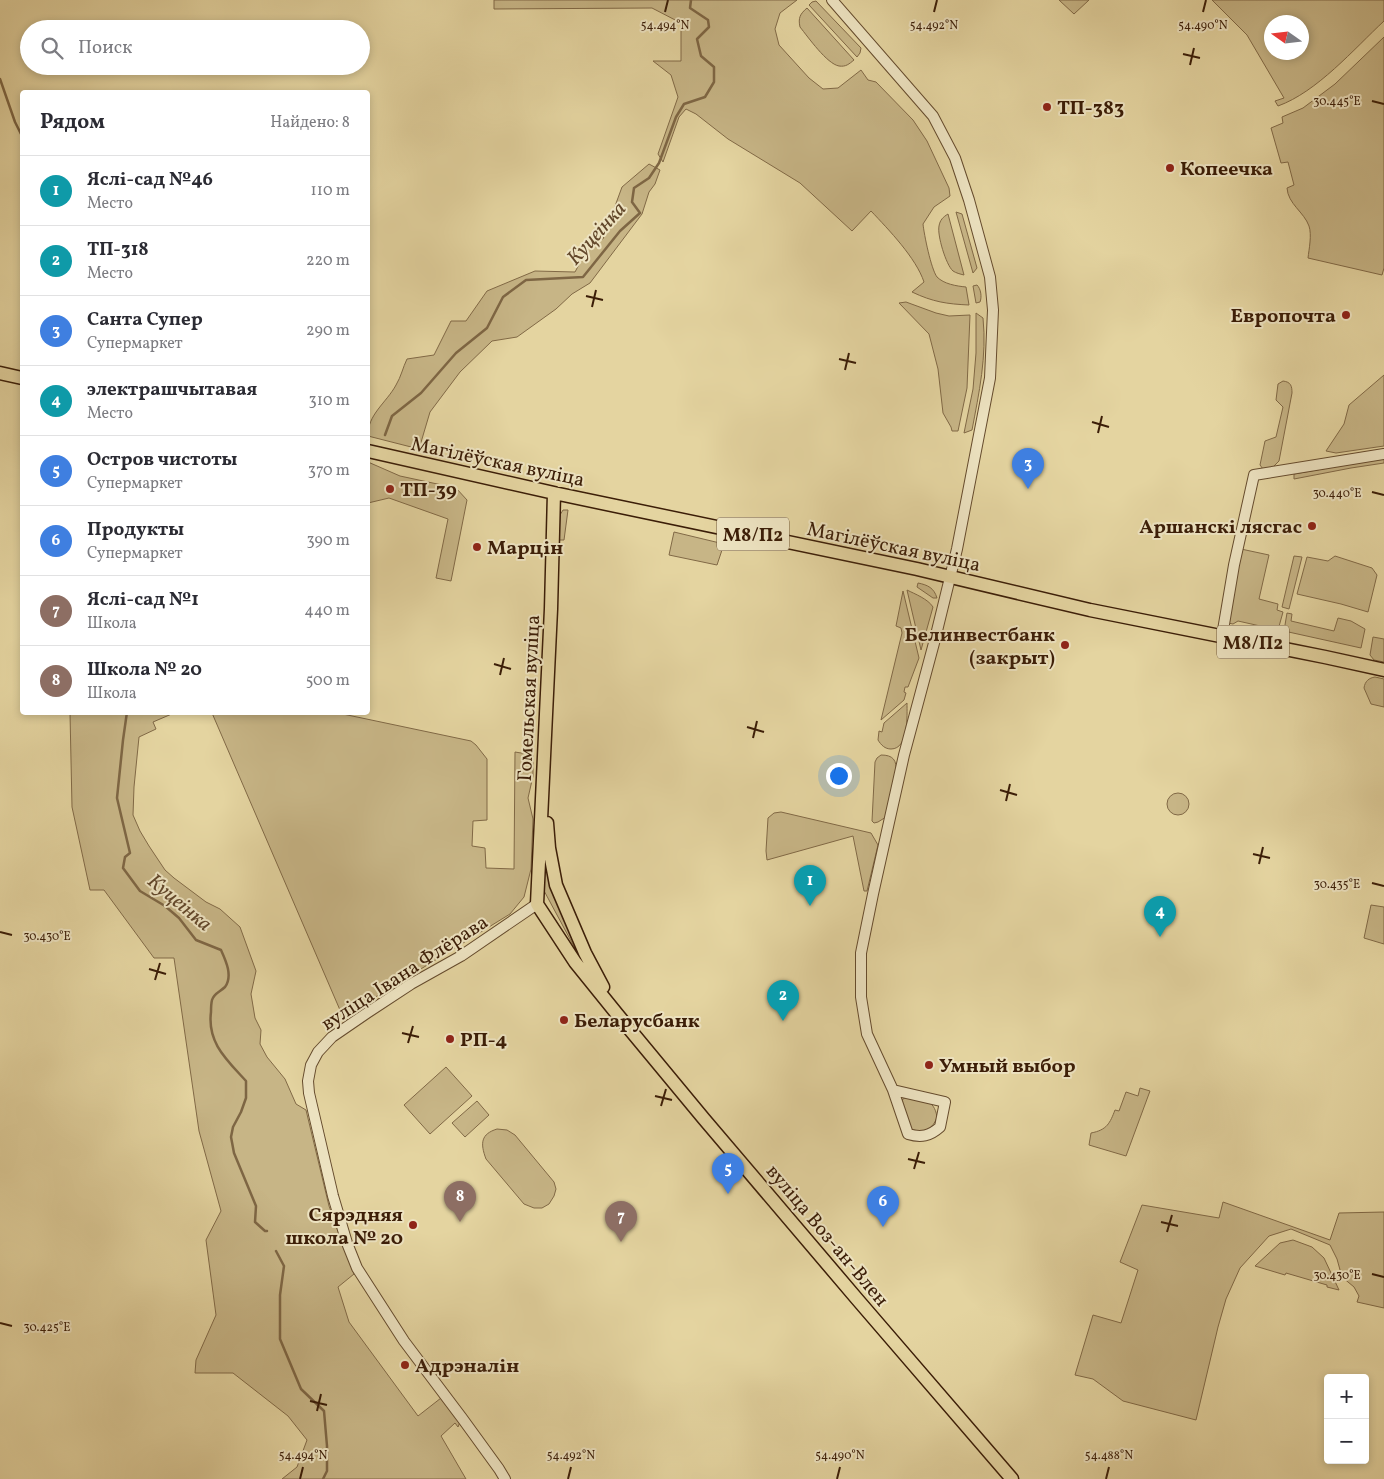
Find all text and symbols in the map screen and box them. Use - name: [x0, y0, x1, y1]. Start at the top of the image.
- north arrow: [1264, 15, 1309, 60]
- text: 54.494°N: [641, 18, 689, 34]
- text: 54.492°N: [910, 18, 958, 34]
- text: 54.490°N: [1178, 18, 1228, 34]
- search box: [20, 20, 370, 75]
- icon: search: [38, 34, 66, 62]
- text: Поиск: [78, 35, 132, 61]
- text: 30.445°E: [1313, 94, 1361, 110]
- place label: ТП-383: [1057, 95, 1124, 123]
- marker: ТП-383: [1041, 101, 1053, 113]
- text: Рядом: [40, 108, 105, 137]
- text: Найдено: 8: [270, 112, 350, 134]
- place label: Копеечка: [1180, 156, 1273, 184]
- marker: Копеечка: [1164, 162, 1176, 174]
- text: Яслі-сад №46: [87, 167, 213, 193]
- text: 1: [53, 180, 59, 202]
- text: 110 m: [311, 180, 350, 202]
- text: Место: [87, 193, 133, 215]
- water label: Куцеінка: [561, 196, 634, 272]
- text: ТП-318: [87, 237, 149, 263]
- text: 2: [52, 250, 60, 272]
- text: 220 m: [306, 250, 350, 272]
- text: Место: [87, 263, 133, 285]
- place label: Европочта: [1230, 303, 1336, 331]
- text: Санта Супер: [87, 307, 203, 333]
- marker: Европочта: [1340, 309, 1352, 321]
- text: 3: [52, 320, 60, 342]
- text: 290 m: [306, 320, 350, 342]
- text: Супермаркет: [87, 333, 183, 355]
- text: электрашчытавая: [87, 377, 257, 403]
- text: 4: [51, 390, 61, 412]
- text: 310 m: [309, 390, 350, 412]
- text: Место: [87, 403, 133, 425]
- street label: Магілёўская вуліца: [408, 431, 587, 495]
- text: Остров чистоты: [87, 447, 237, 473]
- pin: 3: [1012, 448, 1044, 489]
- text: 5: [52, 460, 60, 482]
- text: 370 m: [308, 460, 350, 482]
- text: Супермаркет: [87, 473, 183, 495]
- place label: ТП-39: [400, 477, 457, 505]
- marker: ТП-39: [384, 483, 396, 495]
- text: 30.440°E: [1313, 486, 1361, 502]
- place label: Аршанскі лясгас: [1139, 514, 1302, 542]
- street label: Магілёўская вуліца: [804, 516, 983, 580]
- text: Продукты: [87, 517, 184, 543]
- road number: М8/П2: [717, 518, 789, 550]
- marker: Аршанскі лясгас: [1306, 520, 1318, 532]
- text: 6: [52, 530, 60, 552]
- text: 390 m: [307, 530, 350, 552]
- place label: Марцін: [487, 535, 563, 563]
- marker: Марцін: [471, 541, 483, 553]
- text: Супермаркет: [87, 543, 183, 565]
- text: Яслі-сад №1: [87, 587, 199, 613]
- text: 7: [52, 600, 60, 622]
- text: 440 m: [304, 600, 350, 622]
- text: Школа: [87, 613, 137, 635]
- street label: Гомельская вуліца: [512, 614, 548, 782]
- place label: Белинвестбанк (закрыт): [905, 622, 1055, 673]
- road number: М8/П2: [1217, 626, 1289, 659]
- marker: Белинвестбанк (закрыт): [1059, 639, 1071, 651]
- text: Школа № 20: [87, 657, 202, 683]
- text: 8: [52, 670, 60, 692]
- text: 500 m: [306, 670, 350, 692]
- text: Школа: [87, 683, 137, 705]
- your location: [826, 763, 852, 789]
- pin: 1: [794, 865, 826, 906]
- water label: Куцеінка: [140, 867, 218, 939]
- text: 30.435°E: [1314, 877, 1360, 893]
- pin: 4: [1144, 896, 1176, 937]
- street label: вуліца Івана Флёрава: [316, 909, 494, 1038]
- text: 30.430°E: [23, 929, 71, 945]
- pin: 2: [767, 980, 799, 1021]
- place label: Беларусбанк: [574, 1008, 700, 1036]
- marker: Беларусбанк: [558, 1014, 570, 1026]
- place label: РП-4: [460, 1027, 507, 1055]
- marker: РП-4: [444, 1033, 456, 1045]
- place label: Умный выбор: [939, 1053, 1076, 1081]
- marker: Умный выбор: [923, 1059, 935, 1071]
- pin: 5: [712, 1153, 744, 1194]
- street label: вуліца Воз-ан-Влен: [759, 1159, 894, 1313]
- pin: 8: [444, 1181, 476, 1222]
- pin: 6: [867, 1186, 899, 1227]
- pin: 7: [605, 1201, 637, 1242]
- place label: Сярэдняя школа № 20: [285, 1202, 403, 1253]
- marker: Сярэдняя школа № 20: [407, 1219, 419, 1231]
- text: 30.430°E: [1313, 1268, 1361, 1284]
- text: 30.425°E: [23, 1320, 71, 1336]
- place label: Адрэналін: [415, 1353, 519, 1381]
- marker: Адрэналін: [399, 1359, 411, 1371]
- map controls: [1324, 1374, 1369, 1464]
- button: +: [1324, 1374, 1369, 1419]
- button: −: [1324, 1419, 1369, 1464]
- text: 54.494°N: [279, 1448, 327, 1464]
- text: 54.492°N: [547, 1448, 595, 1464]
- text: 54.490°N: [815, 1448, 865, 1464]
- text: 54.488°N: [1085, 1448, 1133, 1464]

